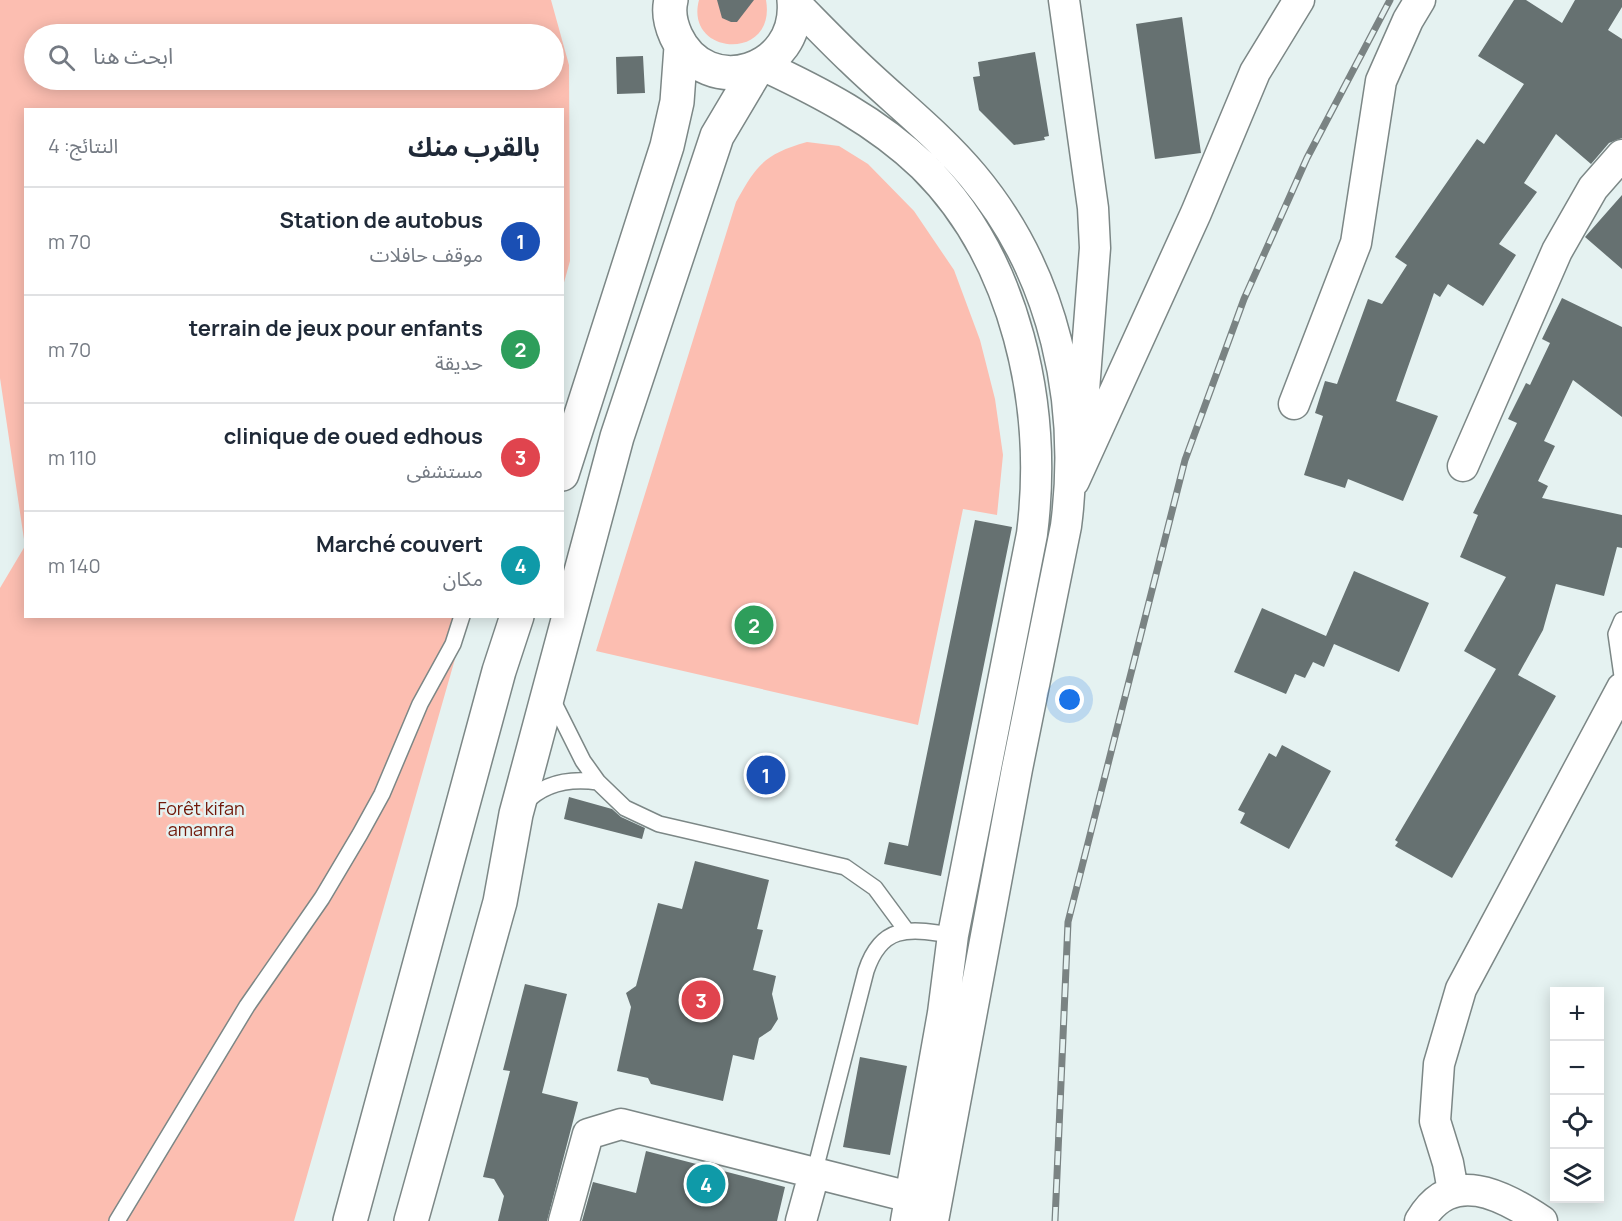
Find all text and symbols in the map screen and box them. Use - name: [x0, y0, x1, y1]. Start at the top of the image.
- search box: [24, 24, 564, 90]
- icon: search: [45, 41, 78, 74]
- text: ابحث هنا: [93, 41, 173, 71]
- text: بالقرب منك: [408, 128, 540, 164]
- text: النتائج: 4: [48, 132, 118, 159]
- text: Station de autobus: [279, 205, 483, 235]
- text: 70 m: [48, 228, 91, 255]
- text: 1: [516, 228, 525, 255]
- text: موقف حافلات: [370, 241, 483, 268]
- text: terrain de jeux pour enfants: [189, 313, 483, 343]
- text: 70 m: [48, 336, 91, 363]
- text: 2: [515, 336, 526, 363]
- text: حديقة: [435, 349, 483, 376]
- text: clinique de oued edhous: [224, 421, 483, 451]
- text: 110 m: [48, 444, 97, 471]
- text: 3: [515, 444, 526, 471]
- text: مستشفى: [406, 457, 483, 484]
- text: Marché couvert: [316, 529, 483, 559]
- text: 140 m: [48, 552, 101, 579]
- text: 4: [514, 552, 527, 579]
- text: مكان: [443, 565, 483, 592]
- pin: 2: [734, 602, 774, 648]
- your location: [1055, 685, 1084, 714]
- pin: 1: [746, 752, 786, 798]
- park label: Forêt kifan amamra: [157, 796, 245, 841]
- pin: 3: [682, 978, 720, 1022]
- map controls: [1550, 987, 1604, 1203]
- button: +: [1550, 987, 1604, 1041]
- button: −: [1550, 1041, 1604, 1095]
- button: locate: [1550, 1095, 1604, 1149]
- button: layers: [1550, 1149, 1604, 1203]
- pin: 4: [686, 1162, 726, 1206]

